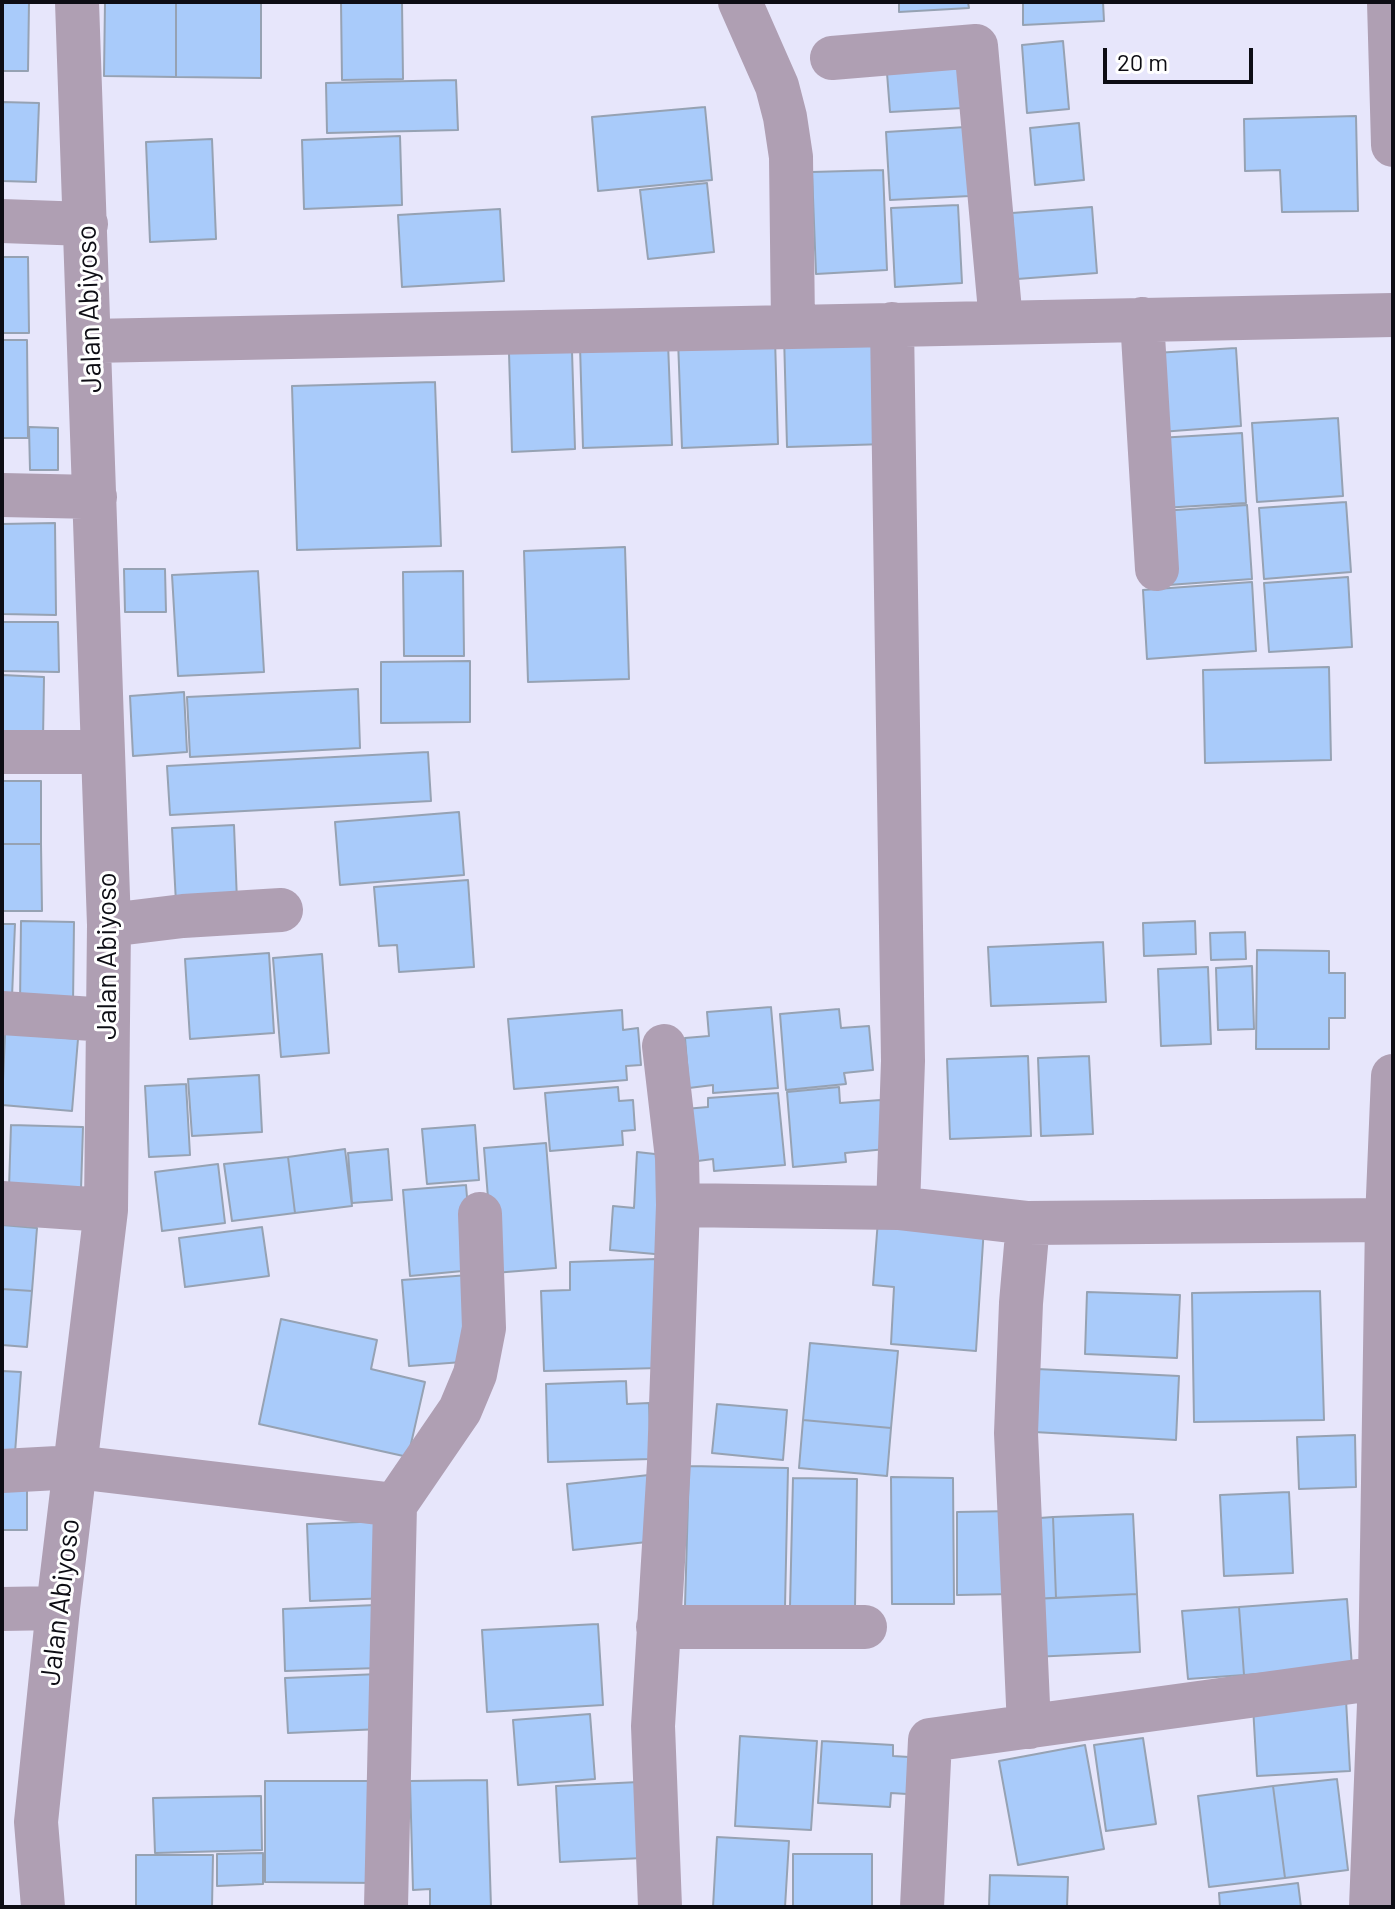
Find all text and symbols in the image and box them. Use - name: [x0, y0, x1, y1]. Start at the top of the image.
- scale bar: [1107, 32, 1257, 82]
- text: 20 m: [1117, 47, 1168, 76]
- street label: Jalan Abiyoso: [69, 225, 109, 393]
- street label: Jalan Abiyoso: [90, 872, 124, 1040]
- street label: Jalan Abiyoso: [33, 1517, 87, 1687]

